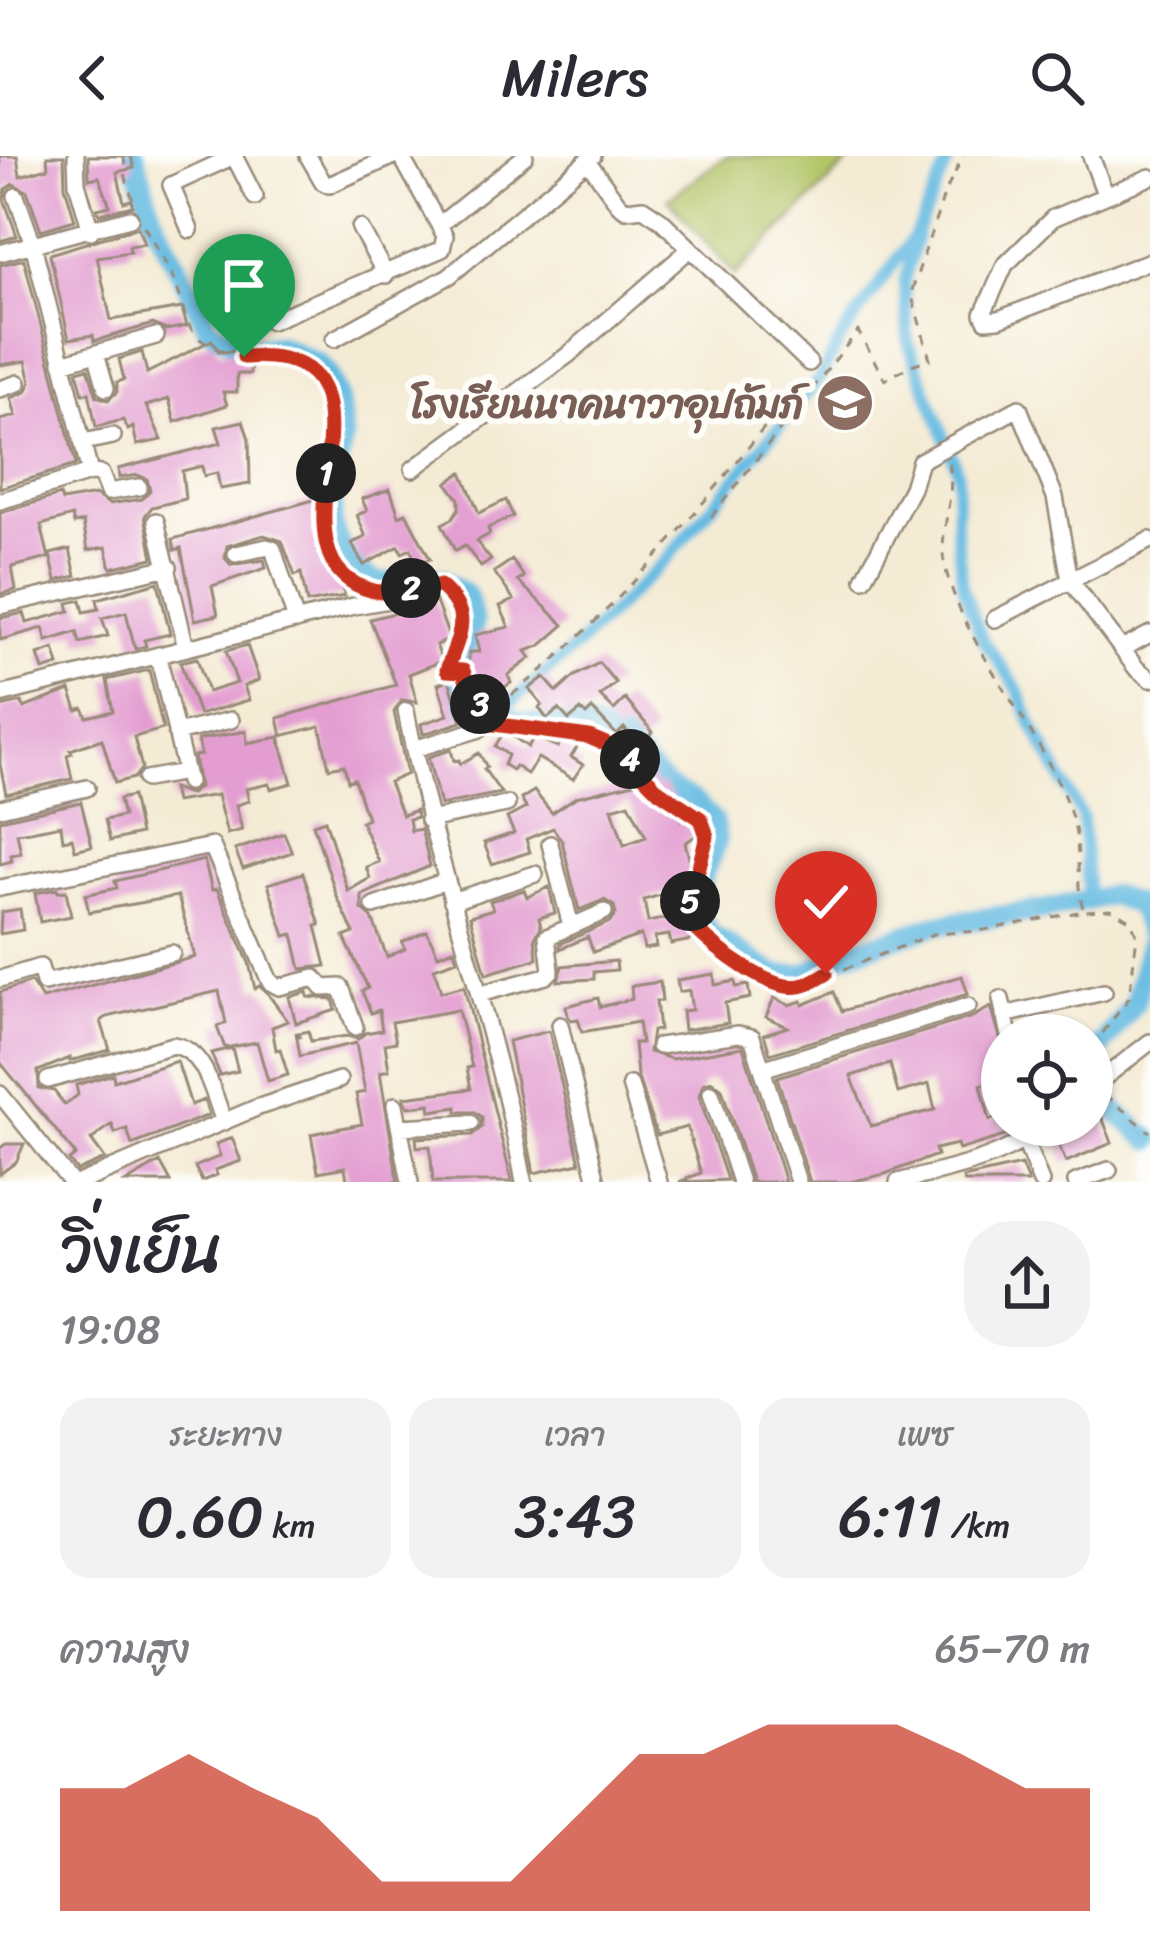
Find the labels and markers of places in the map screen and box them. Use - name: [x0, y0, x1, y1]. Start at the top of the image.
- pin: [193, 234, 295, 357]
- place label: โรงเรียนนาคนาวาอุปถัมภ์: [410, 369, 810, 438]
- school or university icon: โรงเรียนนาคนาวาอุปถัมภ์: [814, 372, 876, 434]
- pin: 1: [296, 443, 356, 503]
- pin: 2: [381, 558, 441, 618]
- pin: 3: [450, 674, 510, 734]
- pin: 4: [600, 729, 660, 789]
- pin: [775, 851, 877, 974]
- pin: 5: [660, 871, 720, 931]

